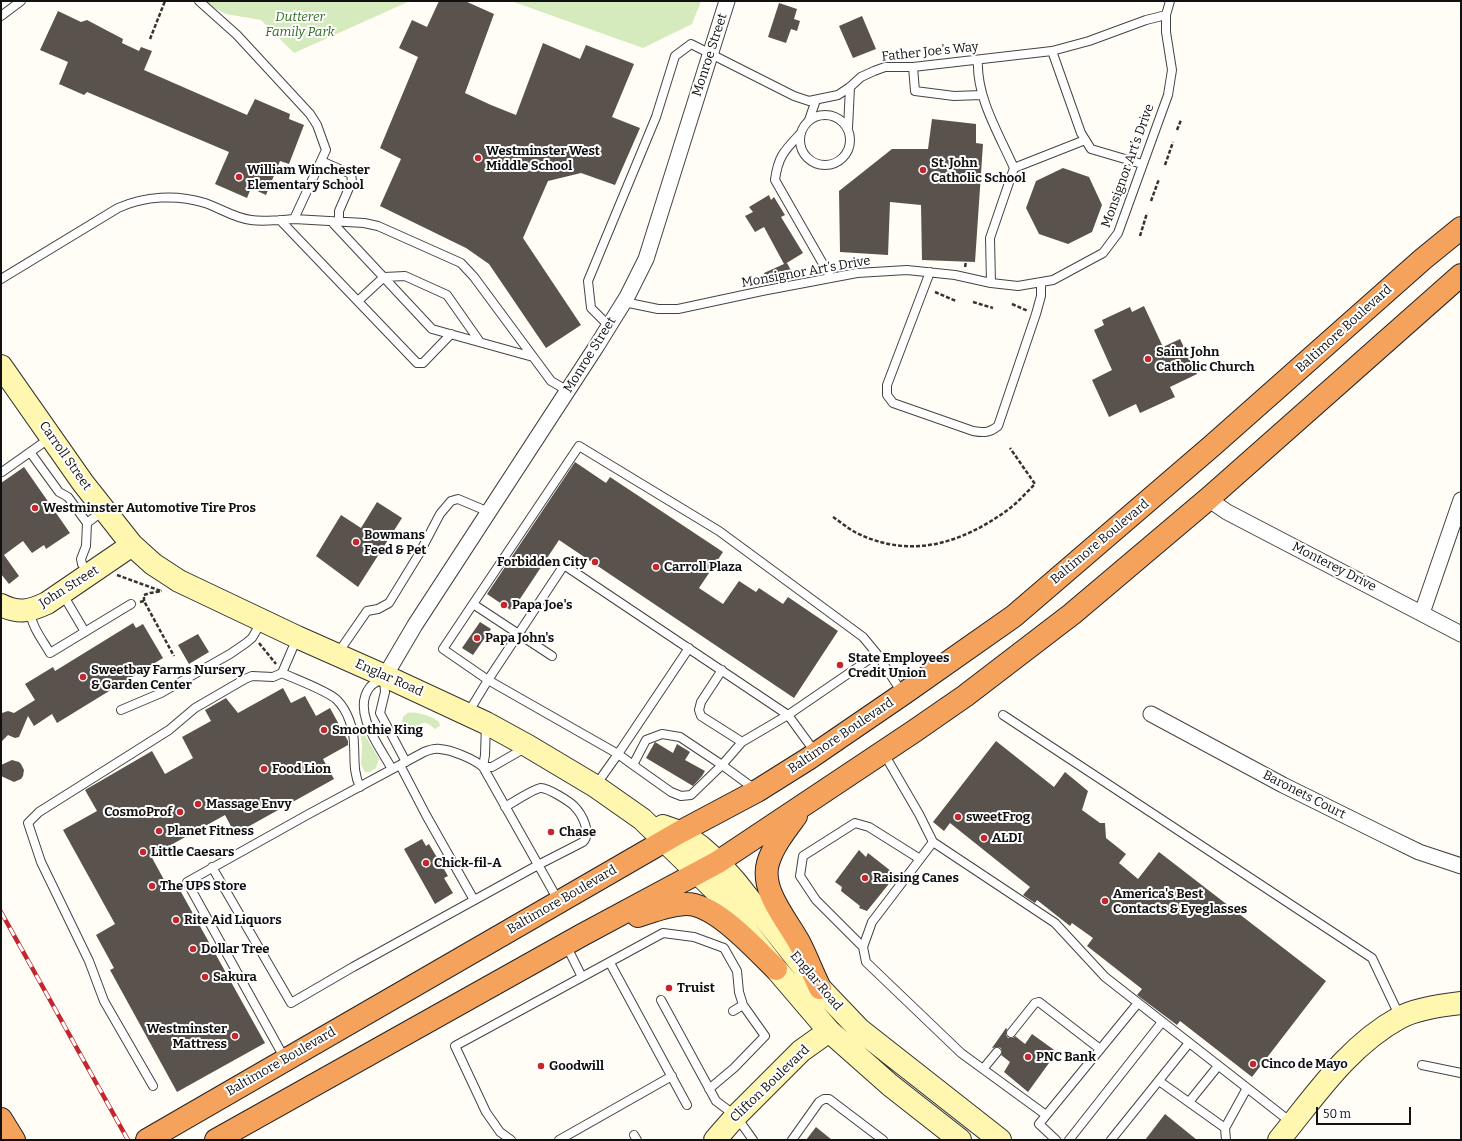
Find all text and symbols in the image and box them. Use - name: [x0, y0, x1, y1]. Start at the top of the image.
- park label: Dutterer Family Park: [265, 9, 335, 40]
- street label: Monroe Street: [689, 12, 731, 98]
- street label: Father Joe’s Way: [881, 39, 979, 65]
- street label: Monsignor Art’s Drive: [1098, 102, 1158, 230]
- place label: Westminster West Middle School: [486, 143, 600, 174]
- marker: Westminster West Middle School: [473, 153, 483, 163]
- place label: St. John Catholic School: [931, 155, 1026, 186]
- place label: William Winchester Elementary School: [247, 162, 370, 193]
- marker: St. John Catholic School: [918, 165, 928, 175]
- marker: William Winchester Elementary School: [234, 172, 244, 182]
- street label: Monsignor Art’s Drive: [740, 253, 872, 291]
- street label: Baltimore Boulevard: [1293, 282, 1395, 376]
- street label: Monroe Street: [560, 314, 620, 396]
- place label: Saint John Catholic Church: [1156, 344, 1254, 375]
- marker: Saint John Catholic Church: [1143, 354, 1153, 364]
- street label: Carroll Street: [36, 419, 94, 493]
- street label: Baltimore Boulevard: [1048, 496, 1152, 588]
- place label: Westminster Automotive Tire Pros: [43, 500, 256, 516]
- marker: Westminster Automotive Tire Pros: [30, 503, 40, 513]
- place label: Bowmans Feed & Pet: [364, 527, 426, 558]
- marker: Bowmans Feed & Pet: [351, 537, 361, 547]
- street label: Monterey Drive: [1289, 539, 1379, 595]
- place label: Forbidden City: [497, 554, 587, 570]
- marker: Forbidden City: [590, 557, 600, 567]
- place label: Carroll Plaza: [664, 559, 742, 575]
- marker: Carroll Plaza: [651, 562, 661, 572]
- street label: John Street: [36, 563, 102, 611]
- place label: Papa Joe's: [512, 597, 572, 613]
- marker: Papa Joe's: [499, 600, 509, 610]
- place label: Papa John's: [485, 630, 554, 646]
- marker: Papa John's: [472, 633, 482, 643]
- place label: State Employees Credit Union: [848, 650, 950, 681]
- street label: Englar Road: [353, 656, 425, 700]
- marker: State Employees Credit Union: [835, 660, 845, 670]
- place label: Sweetbay Farms Nursery & Garden Center: [91, 662, 245, 693]
- marker: Sweetbay Farms Nursery & Garden Center: [78, 672, 88, 682]
- street label: Baltimore Boulevard: [785, 695, 897, 777]
- place label: Smoothie King: [332, 722, 423, 738]
- marker: Smoothie King: [319, 725, 329, 735]
- place label: Food Lion: [272, 761, 331, 777]
- marker: Food Lion: [259, 764, 269, 774]
- street label: Baronets Court: [1260, 767, 1348, 823]
- place label: Massage Envy: [206, 796, 292, 812]
- marker: Massage Envy: [193, 799, 203, 809]
- place label: CosmoProf: [104, 804, 172, 820]
- marker: CosmoProf: [175, 807, 185, 817]
- place label: sweetFrog: [966, 809, 1030, 825]
- marker: sweetFrog: [953, 812, 963, 822]
- place label: Planet Fitness: [167, 823, 254, 839]
- place label: Chase: [559, 824, 596, 840]
- marker: Planet Fitness: [154, 826, 164, 836]
- marker: Chase: [546, 827, 556, 837]
- place label: ALDI: [992, 830, 1022, 846]
- marker: ALDI: [979, 833, 989, 843]
- place label: Little Caesars: [151, 844, 234, 860]
- marker: Little Caesars: [138, 847, 148, 857]
- place label: Chick-fil-A: [434, 855, 501, 871]
- marker: Chick-fil-A: [421, 858, 431, 868]
- street label: Baltimore Boulevard: [505, 862, 619, 938]
- place label: Raising Canes: [873, 870, 959, 886]
- marker: Raising Canes: [860, 873, 870, 883]
- place label: The UPS Store: [160, 878, 246, 894]
- marker: The UPS Store: [147, 881, 157, 891]
- place label: America's Best Contacts & Eyeglasses: [1113, 886, 1247, 917]
- marker: America's Best Contacts & Eyeglasses: [1100, 896, 1110, 906]
- place label: Rite Aid Liquors: [184, 912, 282, 928]
- marker: Rite Aid Liquors: [171, 915, 181, 925]
- place label: Dollar Tree: [201, 941, 269, 957]
- marker: Dollar Tree: [188, 944, 198, 954]
- street label: Englar Road: [787, 948, 845, 1014]
- place label: Sakura: [213, 969, 257, 985]
- marker: Sakura: [200, 972, 210, 982]
- place label: Truist: [677, 980, 715, 996]
- marker: Truist: [664, 983, 674, 993]
- place label: Westminster Mattress: [146, 1021, 227, 1052]
- street label: Baltimore Boulevard: [224, 1024, 338, 1100]
- marker: Westminster Mattress: [230, 1031, 240, 1041]
- street label: Clifton Boulevard: [727, 1042, 813, 1126]
- place label: PNC Bank: [1036, 1049, 1096, 1065]
- marker: PNC Bank: [1023, 1052, 1033, 1062]
- place label: Cinco de Mayo: [1261, 1056, 1348, 1072]
- place label: Goodwill: [549, 1058, 604, 1074]
- marker: Cinco de Mayo: [1248, 1059, 1258, 1069]
- marker: Goodwill: [536, 1061, 546, 1071]
- scale bar: [1318, 1099, 1413, 1125]
- text: 50 m: [1323, 1107, 1351, 1121]

